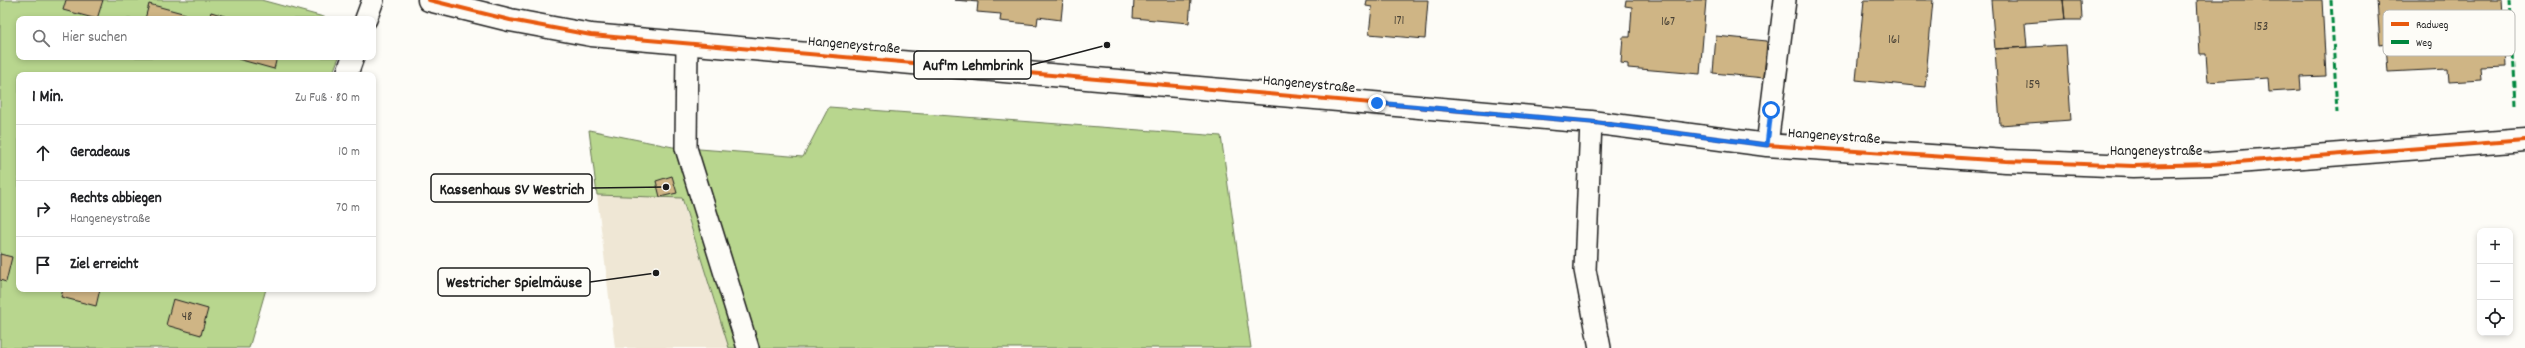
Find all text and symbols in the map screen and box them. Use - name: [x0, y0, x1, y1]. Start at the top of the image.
- legend: [2383, 10, 2515, 56]
- house number: 171: [1394, 12, 1404, 31]
- house number: 167: [1661, 13, 1675, 32]
- search box: [16, 16, 376, 60]
- house number: 153: [2254, 18, 2268, 37]
- text: Radweg: [2416, 18, 2449, 34]
- icon: search: [30, 27, 52, 49]
- text: Hier suchen: [62, 27, 127, 49]
- street label: Hangeneystraße: [807, 31, 901, 61]
- house number: 161: [1888, 31, 1900, 50]
- text: Weg: [2416, 36, 2432, 52]
- callout: Auf'm Lehmbrink: [914, 51, 1031, 79]
- text: Auf'm Lehmbrink: [923, 55, 1024, 78]
- street label: Hangeneystraße: [1262, 70, 1356, 100]
- house number: 159: [2026, 76, 2040, 95]
- text: 1 Min.: [32, 86, 63, 110]
- text: Zu Fuß · 80 m: [295, 89, 360, 108]
- route end: [1368, 94, 1386, 112]
- route start: [1762, 101, 1780, 119]
- street label: Hangeneystraße: [1787, 123, 1881, 151]
- street label: Hangeneystraße: [2110, 141, 2203, 163]
- icon: ahead: [32, 142, 54, 164]
- text: Geradeaus: [70, 142, 130, 164]
- text: 10 m: [338, 143, 360, 162]
- callout: Kassenhaus SV Westrich: [431, 174, 592, 202]
- text: Kassenhaus SV Westrich: [440, 179, 584, 202]
- text: Rechts abbiegen: [70, 188, 162, 210]
- icon: right: [32, 198, 54, 220]
- text: 70 m: [336, 199, 360, 218]
- text: Hangeneystraße: [70, 210, 150, 229]
- map controls: [2477, 228, 2513, 336]
- button: +: [2477, 228, 2513, 264]
- icon: arrive: [32, 254, 54, 276]
- text: Ziel erreicht: [70, 254, 138, 276]
- button: −: [2477, 264, 2513, 300]
- callout: Westricher Spielmäuse: [438, 268, 590, 296]
- text: Westricher Spielmäuse: [446, 272, 582, 295]
- button: locate: [2477, 300, 2513, 336]
- house number: 48: [182, 308, 192, 327]

